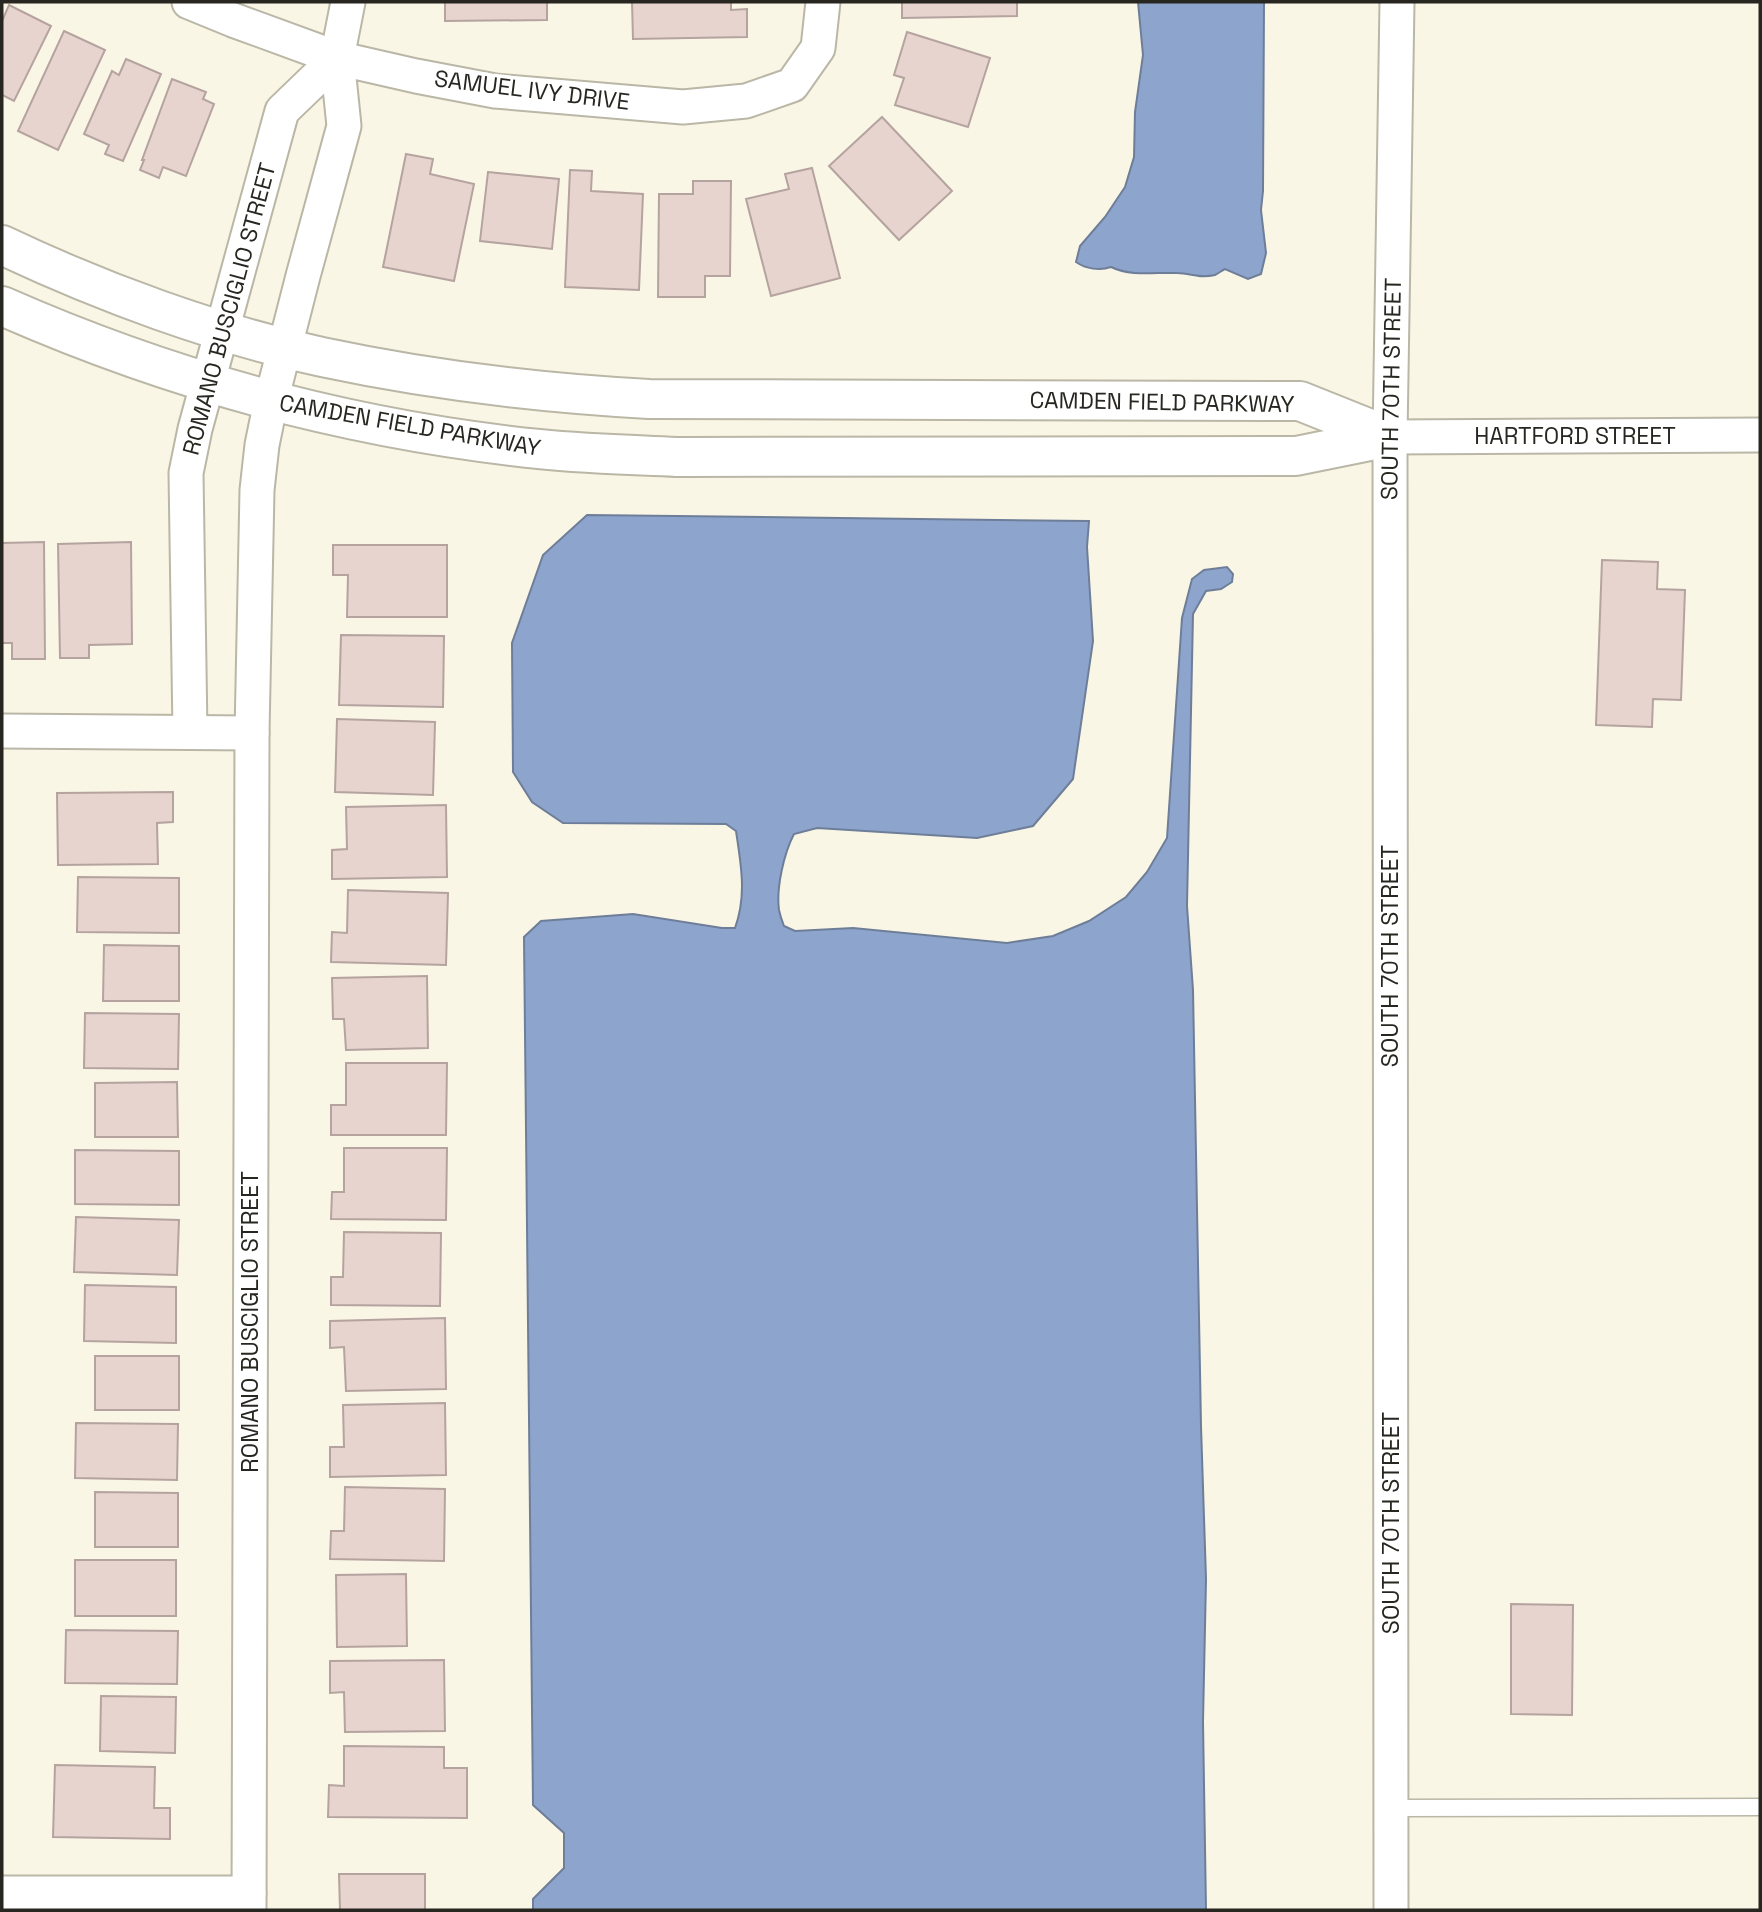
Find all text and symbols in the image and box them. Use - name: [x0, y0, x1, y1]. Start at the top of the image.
- street label: SAMUEL IVY DRIVE: [433, 63, 631, 117]
- street label: ROMANO BUSCIGLIO STREET: [176, 160, 282, 458]
- street label: SOUTH 70TH STREET: [1374, 278, 1408, 500]
- street label: CAMDEN FIELD PARKWAY: [1029, 385, 1295, 419]
- street label: CAMDEN FIELD PARKWAY: [277, 387, 543, 463]
- street label: HARTFORD STREET: [1474, 421, 1676, 451]
- street label: SOUTH 70TH STREET: [1375, 845, 1405, 1067]
- street label: ROMANO BUSCIGLIO STREET: [235, 1171, 265, 1473]
- street label: SOUTH 70TH STREET: [1376, 1412, 1406, 1634]

